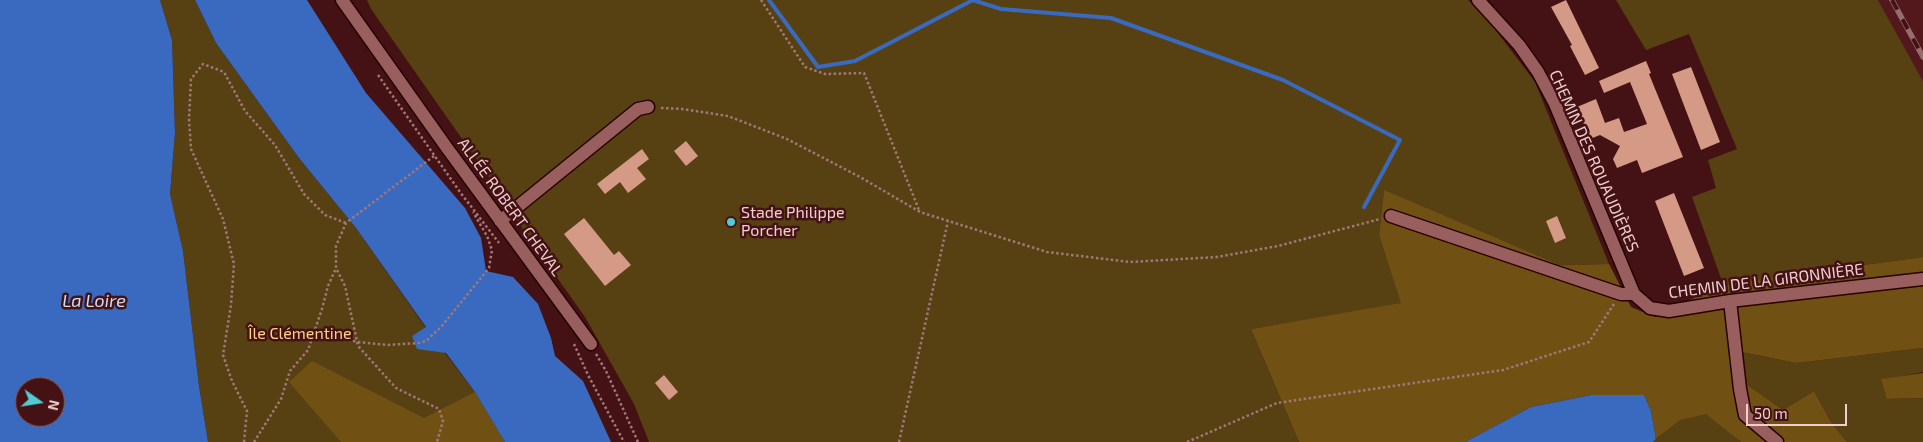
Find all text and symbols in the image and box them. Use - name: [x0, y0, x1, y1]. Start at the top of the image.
- street label: CHEMIN DES ROUAUDIÈRES: [1545, 67, 1643, 255]
- street label: ALLÉE ROBERT CHEVAL: [453, 134, 567, 280]
- place label: Stade Philippe Porcher: [741, 203, 845, 241]
- marker: Stade Philippe Porcher: [725, 216, 737, 228]
- street label: CHEMIN DE LA GIRONNIÈRE: [1668, 260, 1864, 302]
- water label: La Loire: [62, 290, 126, 312]
- park label: Île Clémentine: [248, 324, 352, 344]
- north arrow: [15, 377, 65, 427]
- scale bar: [1748, 394, 1849, 426]
- text: N: [45, 398, 64, 412]
- text: 50 m: [1754, 404, 1788, 422]

